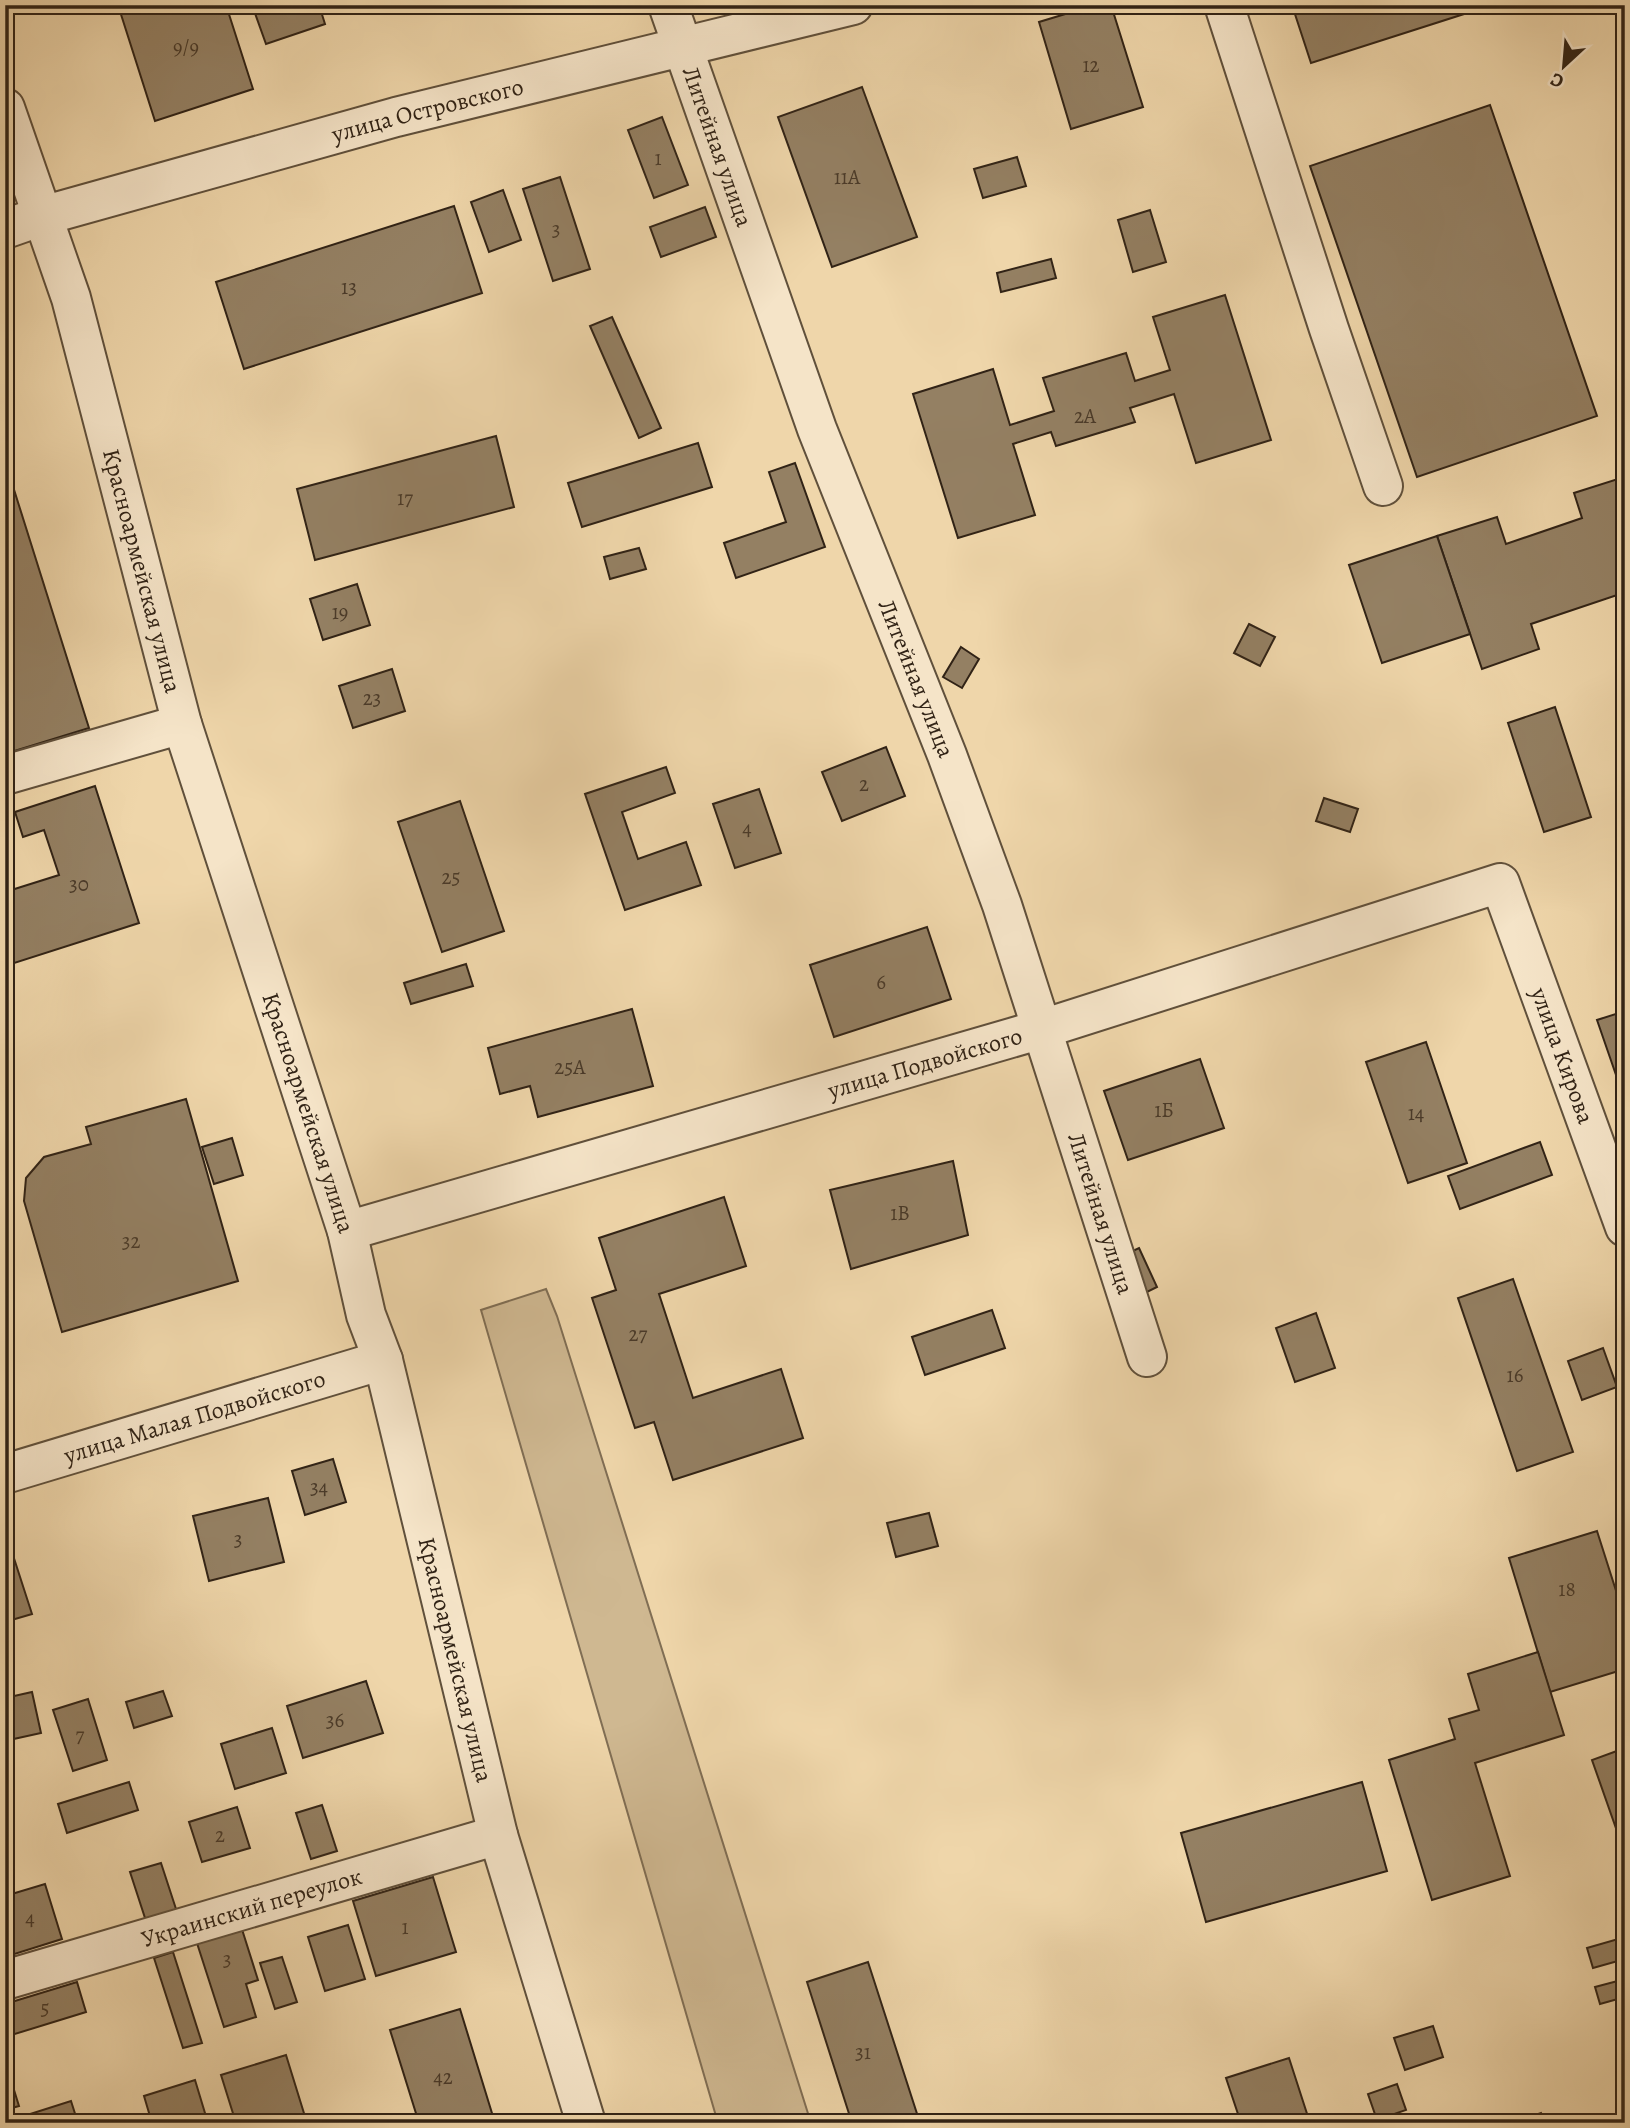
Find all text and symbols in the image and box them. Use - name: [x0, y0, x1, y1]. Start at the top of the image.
- north arrow: [1528, 32, 1598, 102]
- house number: 9/9: [173, 33, 199, 61]
- house number: 12: [1082, 51, 1100, 79]
- street label: Литейная улица: [675, 62, 761, 231]
- text: С: [1546, 66, 1568, 95]
- street label: улица Островского: [327, 70, 527, 150]
- house number: 1: [654, 144, 662, 172]
- house number: 11А: [834, 163, 861, 191]
- house number: 3: [552, 215, 560, 243]
- house number: 13: [341, 273, 357, 301]
- house number: 2А: [1074, 402, 1097, 430]
- street label: Красноармейская улица: [95, 445, 189, 696]
- house number: 17: [397, 484, 413, 512]
- street label: Литейная улица: [871, 595, 962, 762]
- house number: 19: [332, 598, 348, 626]
- house number: 23: [363, 684, 381, 712]
- house number: 2: [859, 770, 869, 798]
- house number: 4: [742, 814, 752, 842]
- house number: 25: [441, 863, 461, 891]
- house number: 30: [69, 870, 89, 898]
- house number: 6: [876, 968, 886, 996]
- street label: улица Кирова: [1523, 982, 1602, 1128]
- street label: Красноармейская улица: [254, 988, 363, 1237]
- street label: улица Подвойского: [823, 1020, 1026, 1107]
- house number: 25А: [554, 1053, 586, 1081]
- house number: 1Б: [1154, 1096, 1174, 1124]
- house number: 14: [1408, 1099, 1424, 1127]
- street label: Литейная улица: [1060, 1129, 1142, 1298]
- house number: 1В: [890, 1199, 910, 1227]
- house number: 32: [122, 1227, 140, 1255]
- house number: 27: [629, 1320, 648, 1348]
- house number: 16: [1507, 1361, 1524, 1389]
- street label: улица Малая Подвойского: [59, 1362, 329, 1472]
- house number: 34: [310, 1473, 328, 1501]
- house number: 3: [234, 1525, 242, 1553]
- street label: Красноармейская улица: [410, 1534, 501, 1785]
- house number: 18: [1558, 1575, 1576, 1603]
- house number: 36: [326, 1706, 345, 1734]
- house number: 7: [76, 1721, 85, 1749]
- house number: 2: [215, 1821, 225, 1849]
- street label: Украинский переулок: [137, 1860, 366, 1955]
- house number: 4: [25, 1904, 35, 1932]
- house number: 1: [401, 1913, 409, 1941]
- house number: 3: [223, 1945, 231, 1973]
- house number: 5: [40, 1994, 50, 2022]
- house number: 31: [855, 2038, 871, 2066]
- house number: 42: [433, 2063, 453, 2091]

